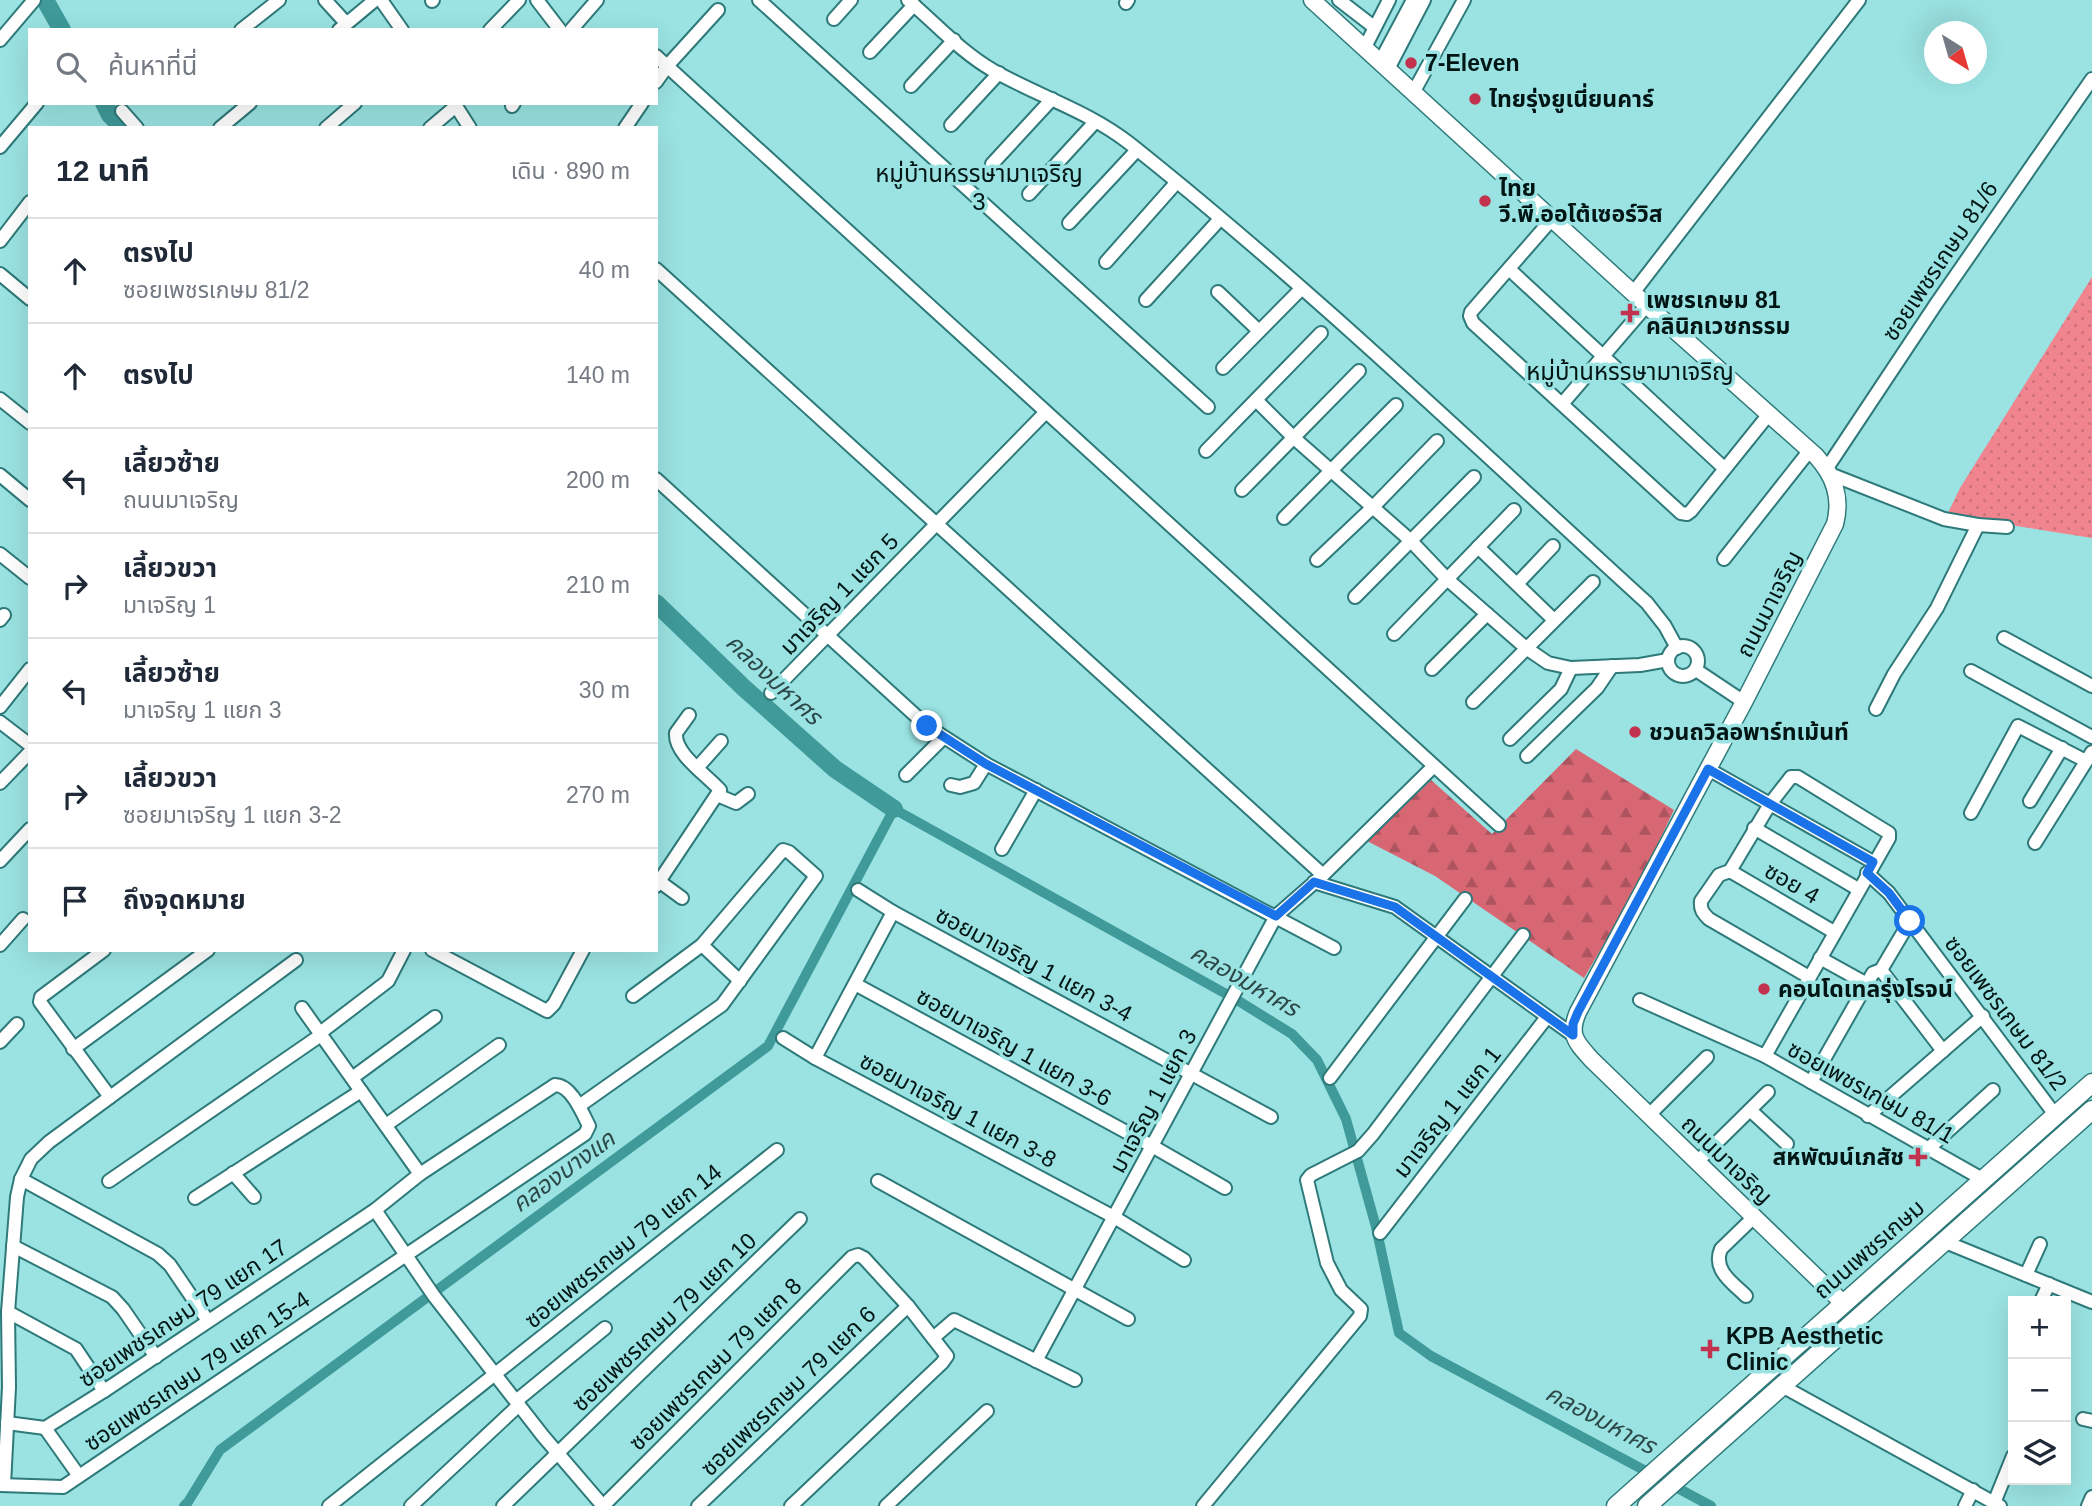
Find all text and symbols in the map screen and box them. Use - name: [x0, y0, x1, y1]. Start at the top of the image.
- north arrow: [1924, 21, 1987, 84]
- search box: [28, 28, 658, 105]
- icon: search: [52, 48, 90, 86]
- place label: 7-Eleven: [1425, 50, 1520, 76]
- text: ค้นหาที่นี่: [108, 51, 198, 81]
- marker: 7-Eleven: [1403, 55, 1419, 71]
- place label: ไทยรุ่งยูเนี่ยนคาร์: [1489, 83, 1654, 113]
- marker: ไทยรุ่งยูเนี่ยนคาร์: [1467, 91, 1483, 107]
- text: 12 นาที: [56, 154, 149, 187]
- text: เดิน · 890 m: [511, 158, 630, 184]
- district label: หมู่บ้านหรรษามาเจริญ 3: [875, 160, 1083, 215]
- place label: ไทย วี.พี.ออโต้เซอร์วิส: [1498, 175, 1663, 227]
- street label: ซอยเพชรเกษม 81/6: [1877, 176, 2003, 346]
- marker: ไทย วี.พี.ออโต้เซอร์วิส: [1477, 193, 1493, 209]
- text: ตรงไป: [123, 238, 194, 268]
- icon: ahead: [56, 252, 94, 290]
- text: 40 m: [579, 257, 630, 283]
- text: ซอยเพชรเกษม 81/2: [123, 277, 309, 303]
- place label: เพชรเกษม 81 คลินิกเวชกรรม: [1646, 287, 1790, 339]
- marker: เพชรเกษม 81 คลินิกเวชกรรม: [1620, 303, 1640, 323]
- icon: ahead: [56, 357, 94, 395]
- district label: หมู่บ้านหรรษามาเจริญ: [1526, 358, 1734, 387]
- text: ตรงไป: [123, 360, 194, 390]
- text: 140 m: [566, 362, 630, 388]
- text: เลี้ยวซ้าย: [123, 448, 220, 478]
- icon: left: [56, 462, 94, 500]
- text: 200 m: [566, 467, 630, 493]
- text: ถนนมาเจริญ: [123, 487, 239, 513]
- street label: มาเจริญ 1 แยก 5: [775, 528, 903, 660]
- street label: ถนนมาเจริญ: [1731, 546, 1807, 662]
- text: เลี้ยวขวา: [123, 553, 217, 583]
- icon: right: [56, 567, 94, 605]
- text: 210 m: [566, 572, 630, 598]
- text: มาเจริญ 1: [123, 592, 216, 618]
- water label: คลองมหาศร: [721, 628, 829, 732]
- text: เลี้ยวซ้าย: [123, 658, 220, 688]
- icon: left: [56, 672, 94, 710]
- text: 30 m: [579, 677, 630, 703]
- text: มาเจริญ 1 แยก 3: [123, 697, 282, 723]
- route end: [911, 710, 942, 741]
- place label: ชวนถวิลอพาร์ทเม้นท์: [1649, 719, 1849, 745]
- marker: ชวนถวิลอพาร์ทเม้นท์: [1627, 724, 1643, 740]
- text: เลี้ยวขวา: [123, 763, 217, 793]
- icon: right: [56, 777, 94, 815]
- text: 270 m: [566, 782, 630, 808]
- text: ซอยมาเจริญ 1 แยก 3-2: [123, 802, 342, 828]
- street label: ซอย 4: [1760, 857, 1824, 909]
- icon: arrive: [56, 882, 94, 920]
- text: ถึงจุดหมาย: [123, 885, 246, 915]
- street label: ซอยมาเจริญ 1 แยก 3-4: [931, 901, 1137, 1027]
- route start: [1894, 905, 1925, 936]
- street label: ซอยเพชรเกษม 81/2: [1940, 931, 2072, 1095]
- water label: คลองมหาศร: [1186, 938, 1306, 1023]
- place label: คอนโดเทลรุ่งโรจน์: [1778, 976, 1953, 1003]
- marker: คอนโดเทลรุ่งโรจน์: [1756, 981, 1772, 997]
- street label: ซอยมาเจริญ 1 แยก 3-6: [912, 983, 1116, 1111]
- street label: มาเจริญ 1 แยก 3: [1104, 1025, 1202, 1177]
- street label: ซอยเพชรเกษม 81/1: [1783, 1035, 1959, 1149]
- street label: มาเจริญ 1 แยก 1: [1388, 1042, 1506, 1182]
- street label: ซอยมาเจริญ 1 แยก 3-8: [855, 1047, 1061, 1173]
- street label: ถนนมาเจริญ: [1676, 1110, 1778, 1210]
- water label: คลองบางแค: [506, 1124, 621, 1217]
- place label: สหพัฒน์เภสัช: [1772, 1144, 1904, 1170]
- marker: สหพัฒน์เภสัช: [1910, 1149, 1926, 1165]
- street label: ซอยเพชรเกษม 79 แยก 14: [519, 1159, 727, 1333]
- street label: ถนนเพชรเกษม: [1809, 1194, 1929, 1304]
- street label: ซอยเพชรเกษม 79 แยก 10: [567, 1227, 761, 1417]
- street label: ซอยเพชรเกษม 79 แยก 17: [74, 1234, 292, 1392]
- street label: ซอยเพชรเกษม 79 แยก 8: [624, 1273, 806, 1455]
- street label: ซอยเพชรเกษม 79 แยก 15-4: [80, 1286, 315, 1456]
- map controls: [2008, 1296, 2071, 1485]
- button: +: [2008, 1296, 2071, 1359]
- street label: ซอยเพชรเกษม 79 แยก 6: [695, 1301, 881, 1481]
- place label: KPB Aesthetic Clinic: [1726, 1323, 1884, 1375]
- marker: KPB Aesthetic Clinic: [1700, 1339, 1720, 1359]
- button: −: [2008, 1359, 2071, 1422]
- water label: คลองมหาศร: [1541, 1379, 1663, 1460]
- button: layers: [2008, 1422, 2071, 1485]

